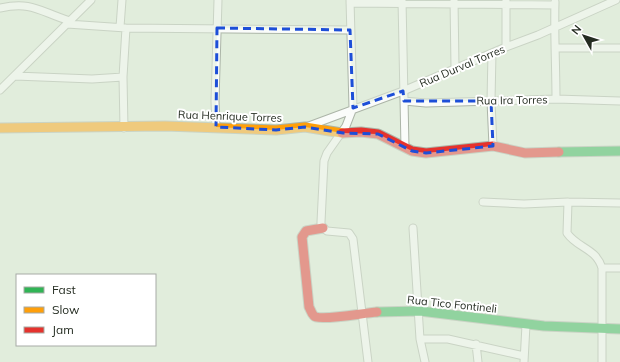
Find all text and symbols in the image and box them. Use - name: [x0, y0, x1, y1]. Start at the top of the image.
- north arrow: [564, 16, 604, 56]
- text: N: [568, 22, 584, 37]
- street label: Rua Durval Torres: [417, 42, 507, 90]
- street label: Rua Ira Torres: [476, 92, 548, 108]
- street label: Rua Henrique Torres: [178, 107, 282, 125]
- legend: [16, 274, 156, 346]
- text: Fast: [52, 282, 76, 297]
- street label: Rua Tico Fontineli: [407, 292, 497, 316]
- text: Slow: [52, 302, 80, 317]
- text: Jam: [52, 322, 74, 337]

